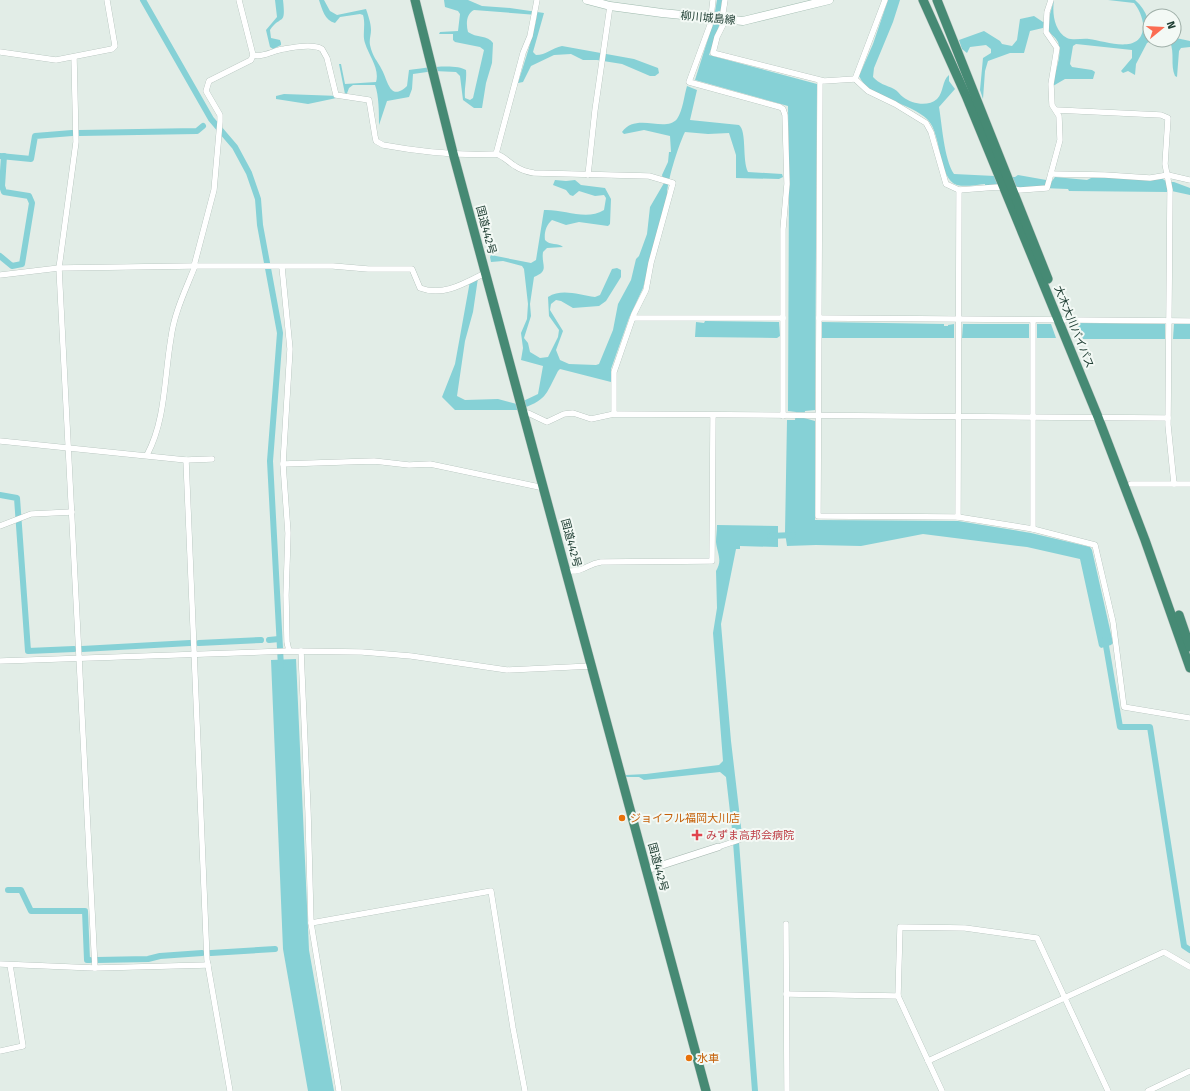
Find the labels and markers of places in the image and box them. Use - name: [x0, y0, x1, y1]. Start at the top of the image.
- place label: ジョイフル福岡大川店: [630, 812, 740, 825]
- marker: ジョイフル福岡大川店: [617, 813, 627, 823]
- marker: みずま高邦会病院: [691, 829, 703, 841]
- place label: みずま高邦会病院: [706, 829, 794, 842]
- place label: 水車: [697, 1052, 719, 1065]
- marker: 水車: [684, 1053, 694, 1063]

